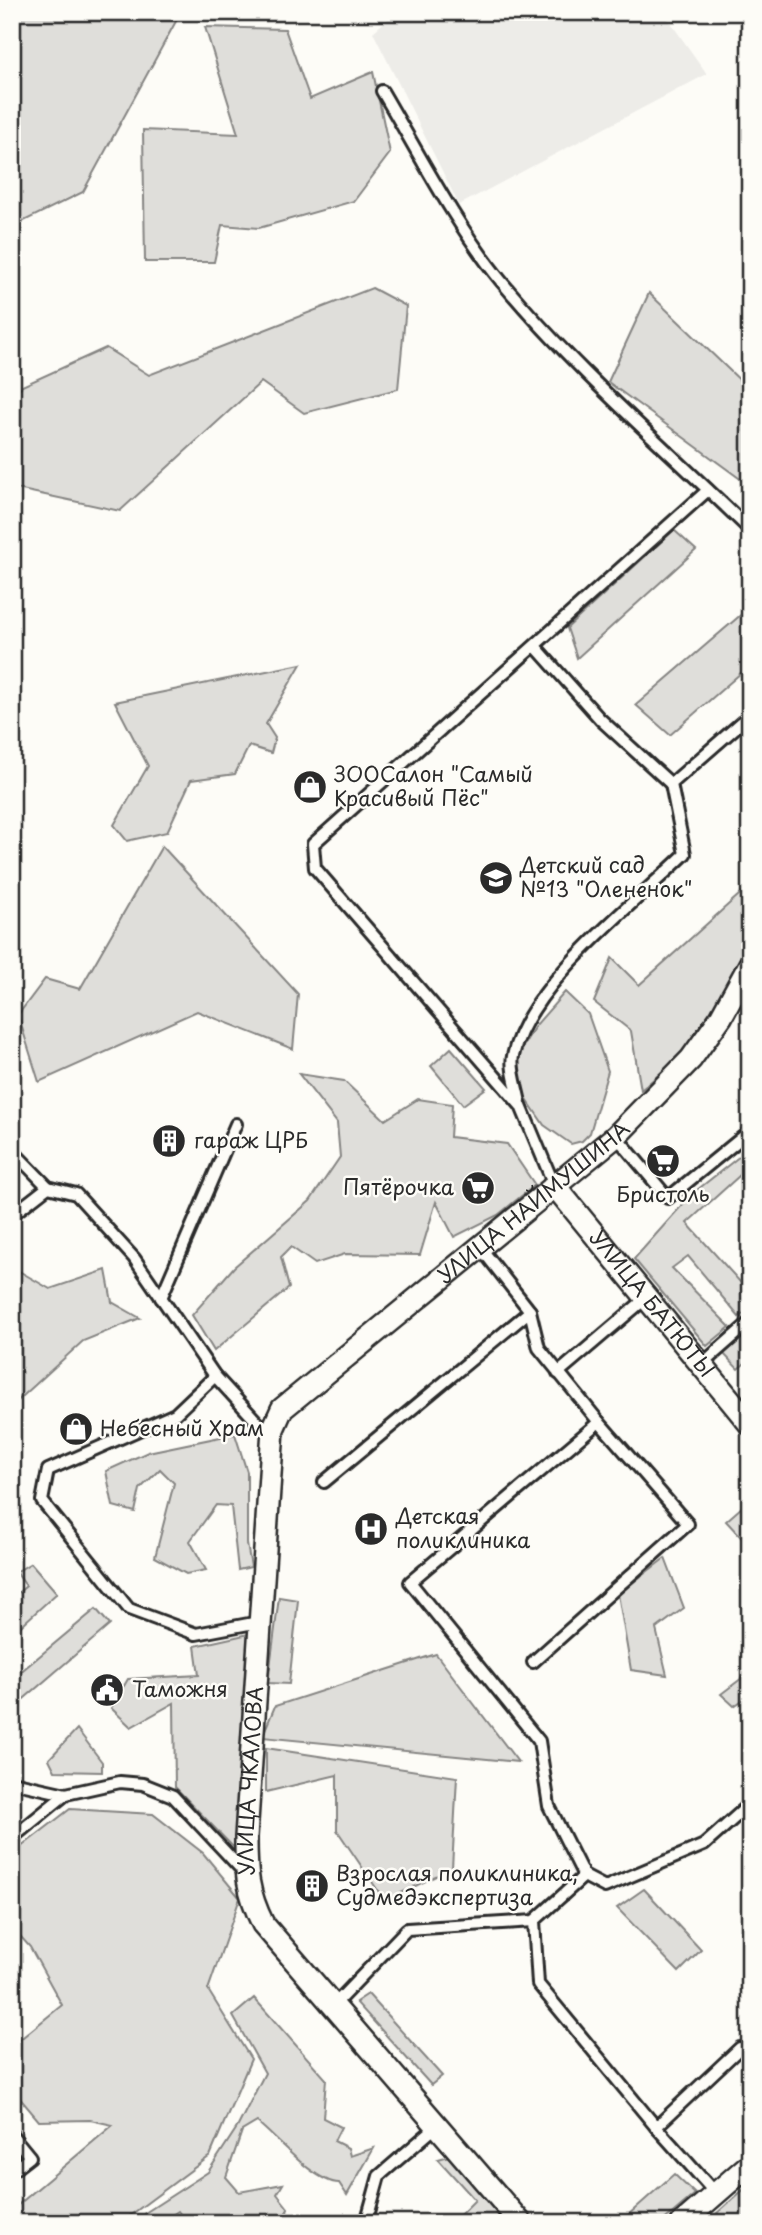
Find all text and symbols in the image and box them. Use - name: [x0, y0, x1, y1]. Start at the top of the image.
- place label: ЗООСалон "Самый Красивый Пёс": [334, 757, 533, 813]
- shop icon: ЗООСалон "Самый Красивый Пёс": [291, 768, 329, 806]
- place label: Детский сад №13 "Олененок": [519, 848, 692, 904]
- school or university icon: Детский сад №13 "Олененок": [477, 859, 515, 897]
- street label: УЛИЦА НАЙМУШИНА: [429, 1113, 636, 1290]
- building icon: гараж ЦРБ: [150, 1122, 188, 1160]
- place label: гараж ЦРБ: [194, 1123, 308, 1155]
- supermarket icon: Бристоль: [644, 1142, 682, 1180]
- supermarket icon: Пятёрочка: [459, 1169, 497, 1207]
- place label: Пятёрочка: [343, 1170, 455, 1202]
- place label: Бристоль: [616, 1177, 710, 1209]
- street label: УЛИЦА БАТЮТЫ: [583, 1222, 723, 1383]
- shop icon: Небесный Храм: [57, 1410, 95, 1448]
- place label: Небесный Храм: [100, 1411, 265, 1443]
- place label: Детская поликлиника: [395, 1499, 531, 1555]
- hospital icon: Детская поликлиника: [352, 1510, 390, 1548]
- public building icon: Таможня: [88, 1671, 126, 1709]
- place label: Таможня: [132, 1672, 228, 1704]
- street label: УЛИЦА ЧКАЛОВА: [228, 1685, 270, 1877]
- place label: Взрослая поликлиника, Судмедэкспертиза: [336, 1856, 578, 1912]
- building icon: Взрослая поликлиника, Судмедэкспертиза: [293, 1867, 331, 1905]

